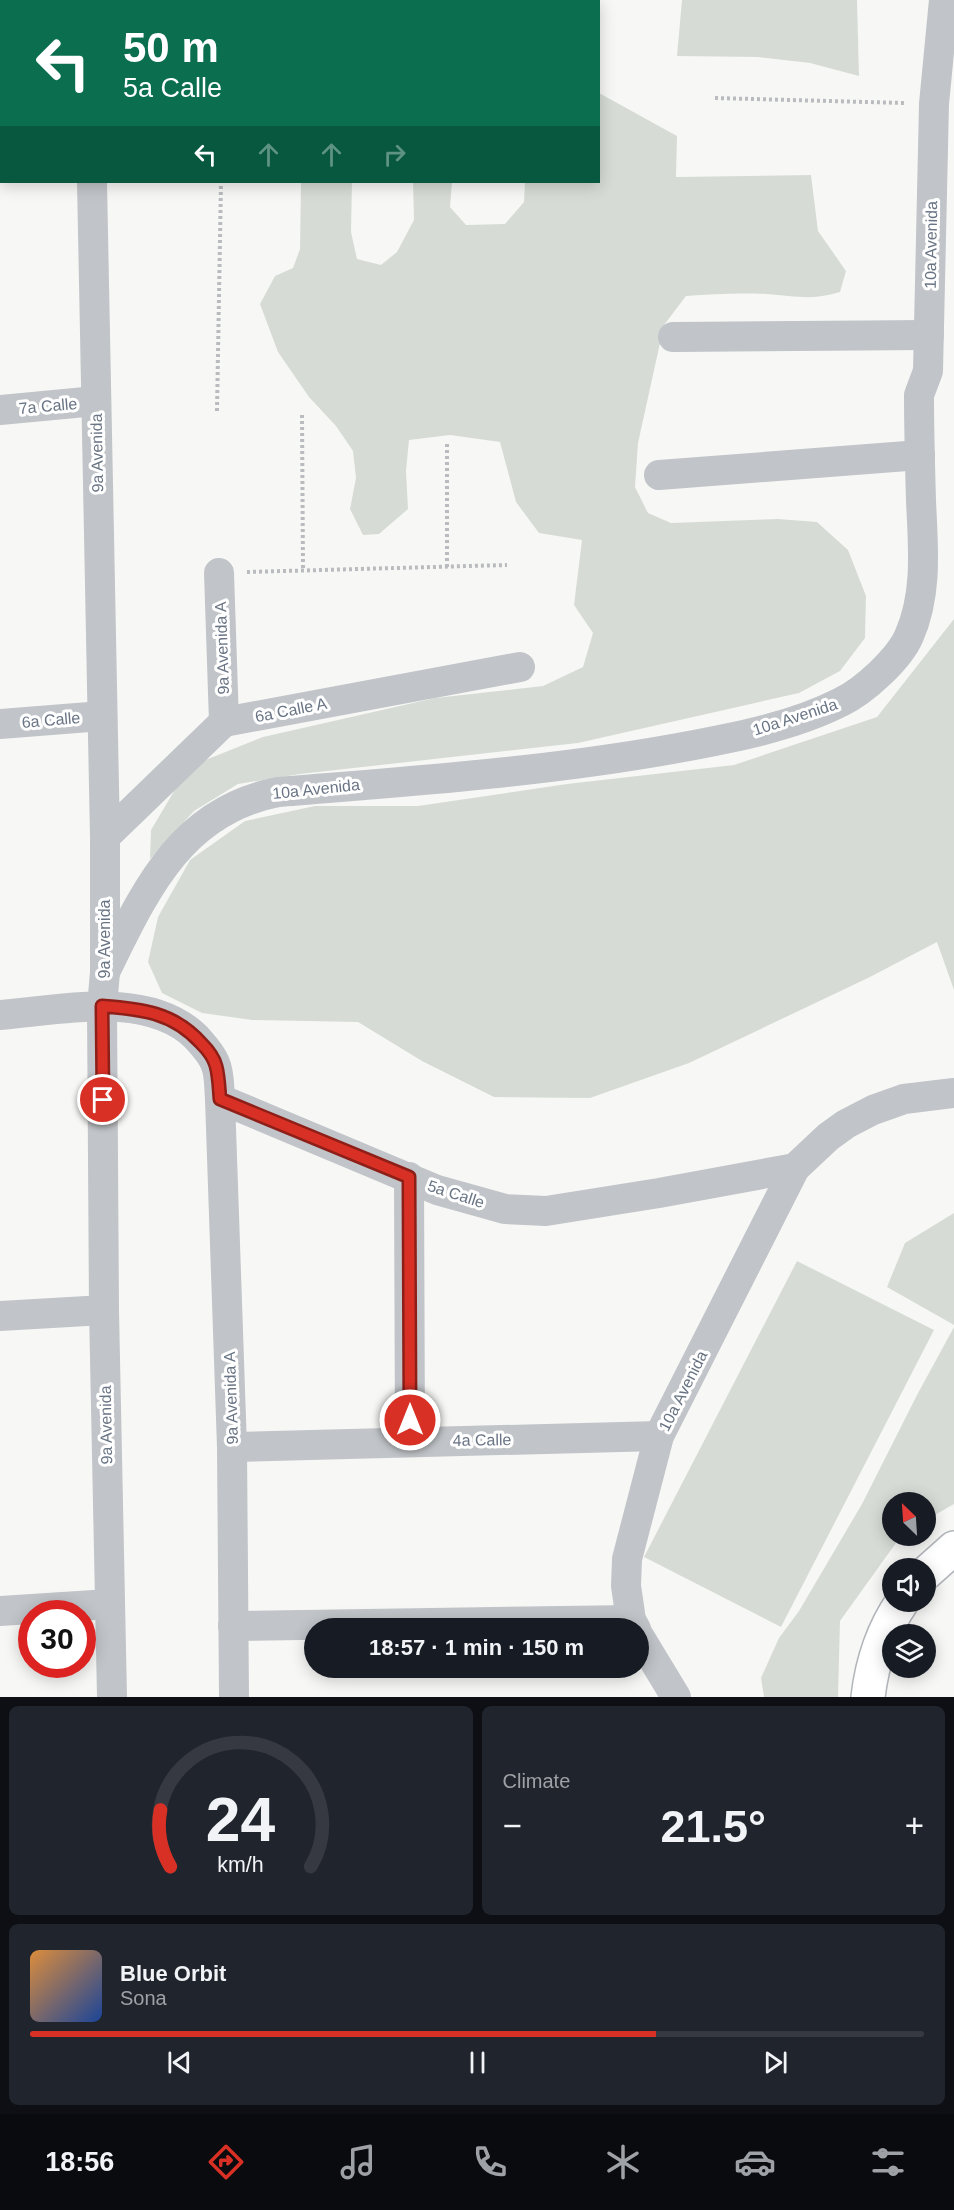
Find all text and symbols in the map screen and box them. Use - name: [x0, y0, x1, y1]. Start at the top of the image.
- icon: left: [24, 24, 102, 102]
- text: 50 m: [123, 24, 219, 71]
- text: 5a Calle: [123, 73, 222, 103]
- icon: left: [189, 138, 222, 171]
- icon: ahead: [252, 138, 285, 171]
- icon: ahead: [315, 138, 348, 171]
- icon: right: [378, 138, 411, 171]
- street label: 10a Avenida: [922, 201, 940, 289]
- street label: 7a Calle: [18, 395, 78, 417]
- street label: 9a Avenida: [88, 413, 106, 493]
- street label: 9a Avenida A: [212, 601, 232, 695]
- street label: 6a Calle A: [254, 695, 329, 725]
- street label: 10a Avenida: [751, 695, 839, 739]
- street label: 6a Calle: [21, 709, 81, 731]
- street label: 10a Avenida: [271, 776, 361, 802]
- street label: 9a Avenida: [96, 899, 113, 978]
- pin: [77, 1074, 128, 1125]
- icon: arrive: [86, 1083, 119, 1116]
- street label: 5a Calle: [425, 1177, 487, 1211]
- street label: 10a Avenida: [655, 1348, 711, 1434]
- street label: 9a Avenida A: [221, 1351, 241, 1445]
- street label: 9a Avenida: [97, 1385, 115, 1465]
- position arrow: [378, 1388, 442, 1452]
- street label: 4a Calle: [453, 1431, 512, 1449]
- north arrow: [882, 1492, 936, 1546]
- map controls: [882, 1492, 936, 1678]
- button: sound: [882, 1558, 936, 1612]
- speed limit sign: 30: [18, 1600, 96, 1678]
- button: layers: [882, 1624, 936, 1678]
- text: 18:57 · 1 min · 150 m: [369, 1635, 584, 1660]
- text: Climate: [503, 1770, 570, 1792]
- text: 24: [206, 1785, 276, 1854]
- text: 21.5°: [660, 1801, 766, 1852]
- text: −: [503, 1807, 522, 1844]
- text: +: [905, 1807, 924, 1844]
- text: km/h: [218, 1854, 264, 1878]
- text: Blue Orbit: [120, 1961, 226, 1986]
- text: Sona: [120, 1987, 167, 2009]
- icon: previous: [163, 2046, 196, 2079]
- icon: pause: [461, 2046, 494, 2079]
- icon: next: [759, 2046, 792, 2079]
- icon: directions: [205, 2141, 247, 2183]
- icon: music: [337, 2141, 379, 2183]
- icon: phone: [469, 2141, 511, 2183]
- icon: climate: [602, 2141, 644, 2183]
- icon: car: [734, 2141, 776, 2183]
- icon: filters: [867, 2141, 909, 2183]
- text: 18:56: [45, 2147, 114, 2177]

